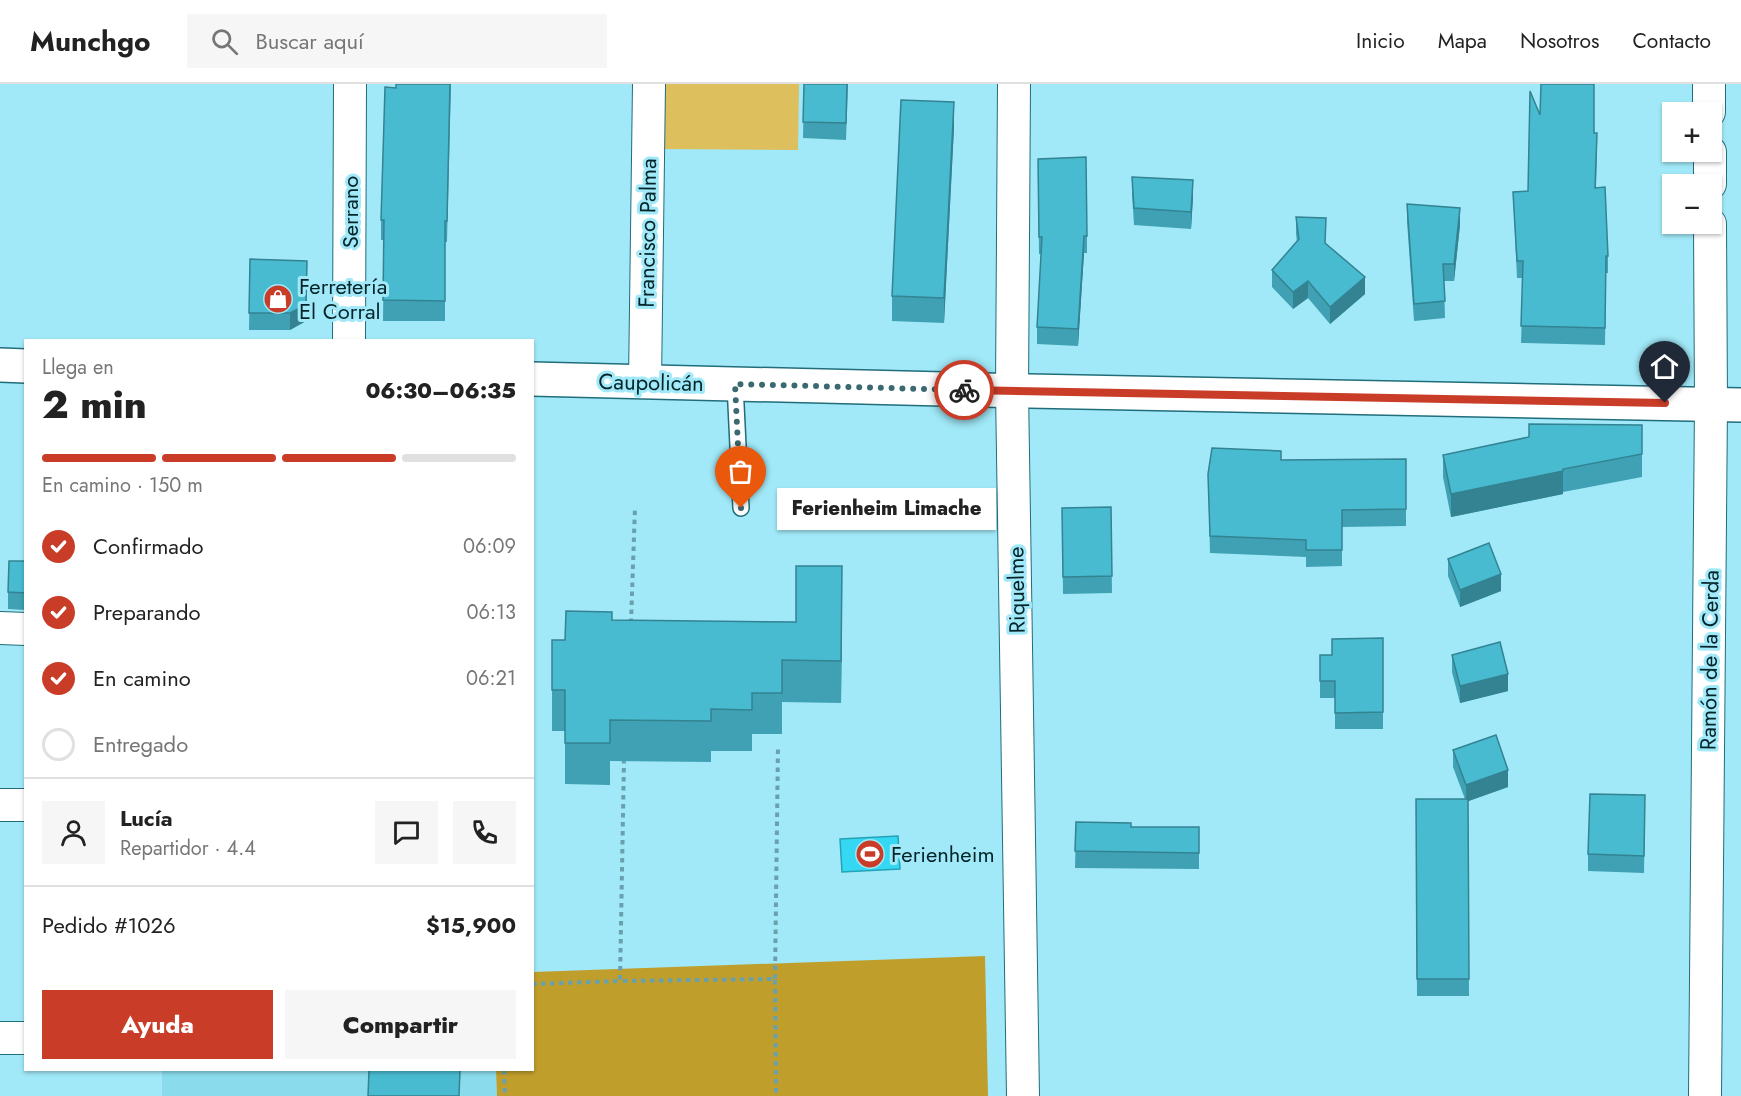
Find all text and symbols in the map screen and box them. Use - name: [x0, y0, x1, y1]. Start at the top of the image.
- search box: [187, 14, 607, 68]
- text: Munchgo: [30, 21, 151, 62]
- icon: search: [208, 25, 241, 58]
- text: Buscar aquí: [256, 25, 364, 57]
- text: Inicio: [1356, 26, 1405, 56]
- text: Mapa: [1438, 26, 1487, 56]
- text: Nosotros: [1520, 26, 1599, 56]
- text: Contacto: [1632, 26, 1711, 56]
- map controls: [1662, 102, 1722, 234]
- button: +: [1662, 102, 1722, 162]
- street label: Francisco Palma: [630, 158, 664, 308]
- button: −: [1662, 174, 1722, 234]
- street label: Serrano: [334, 176, 366, 248]
- place label: Ferretería El Corral: [299, 270, 387, 327]
- shop icon: Ferretería El Corral: [262, 283, 294, 315]
- pin: [1639, 341, 1690, 403]
- icon: home: [1648, 350, 1681, 383]
- text: Llega en: [42, 353, 114, 382]
- courier: [934, 360, 994, 420]
- street label: Caupolicán: [598, 365, 704, 399]
- text: 06:30–06:35: [365, 374, 516, 406]
- icon: bike: [948, 374, 981, 407]
- text: 2 min: [42, 376, 147, 433]
- pin: [715, 446, 766, 508]
- icon: bag: [724, 455, 757, 488]
- text: En camino · 150 m: [42, 471, 203, 500]
- callout: Ferienheim Limache: [777, 487, 996, 529]
- text: Ferienheim Limache: [792, 494, 981, 523]
- icon: check: [42, 530, 75, 563]
- text: Confirmado: [93, 530, 203, 562]
- text: 06:09: [463, 532, 516, 561]
- street label: Riquelme: [999, 546, 1033, 634]
- street label: Ramón de la Cerda: [1691, 570, 1727, 750]
- icon: check: [42, 596, 75, 629]
- text: Preparando: [93, 596, 201, 628]
- text: 06:13: [467, 598, 516, 627]
- icon: check: [42, 662, 75, 695]
- text: En camino: [93, 662, 191, 694]
- text: 06:21: [466, 664, 516, 693]
- text: Entregado: [93, 728, 188, 760]
- button: person: [42, 801, 105, 864]
- button: chat: [375, 801, 438, 864]
- button: phone: [453, 801, 516, 864]
- text: Lucía: [120, 802, 173, 834]
- text: Repartidor · 4.4: [120, 834, 256, 863]
- sports icon: Ferienheim: [854, 838, 886, 870]
- place label: Ferienheim: [891, 838, 995, 870]
- text: Pedido #1026: [42, 909, 176, 941]
- text: $15,900: [426, 909, 516, 941]
- button: Ayuda: [42, 990, 273, 1059]
- button: Compartir: [285, 990, 516, 1059]

